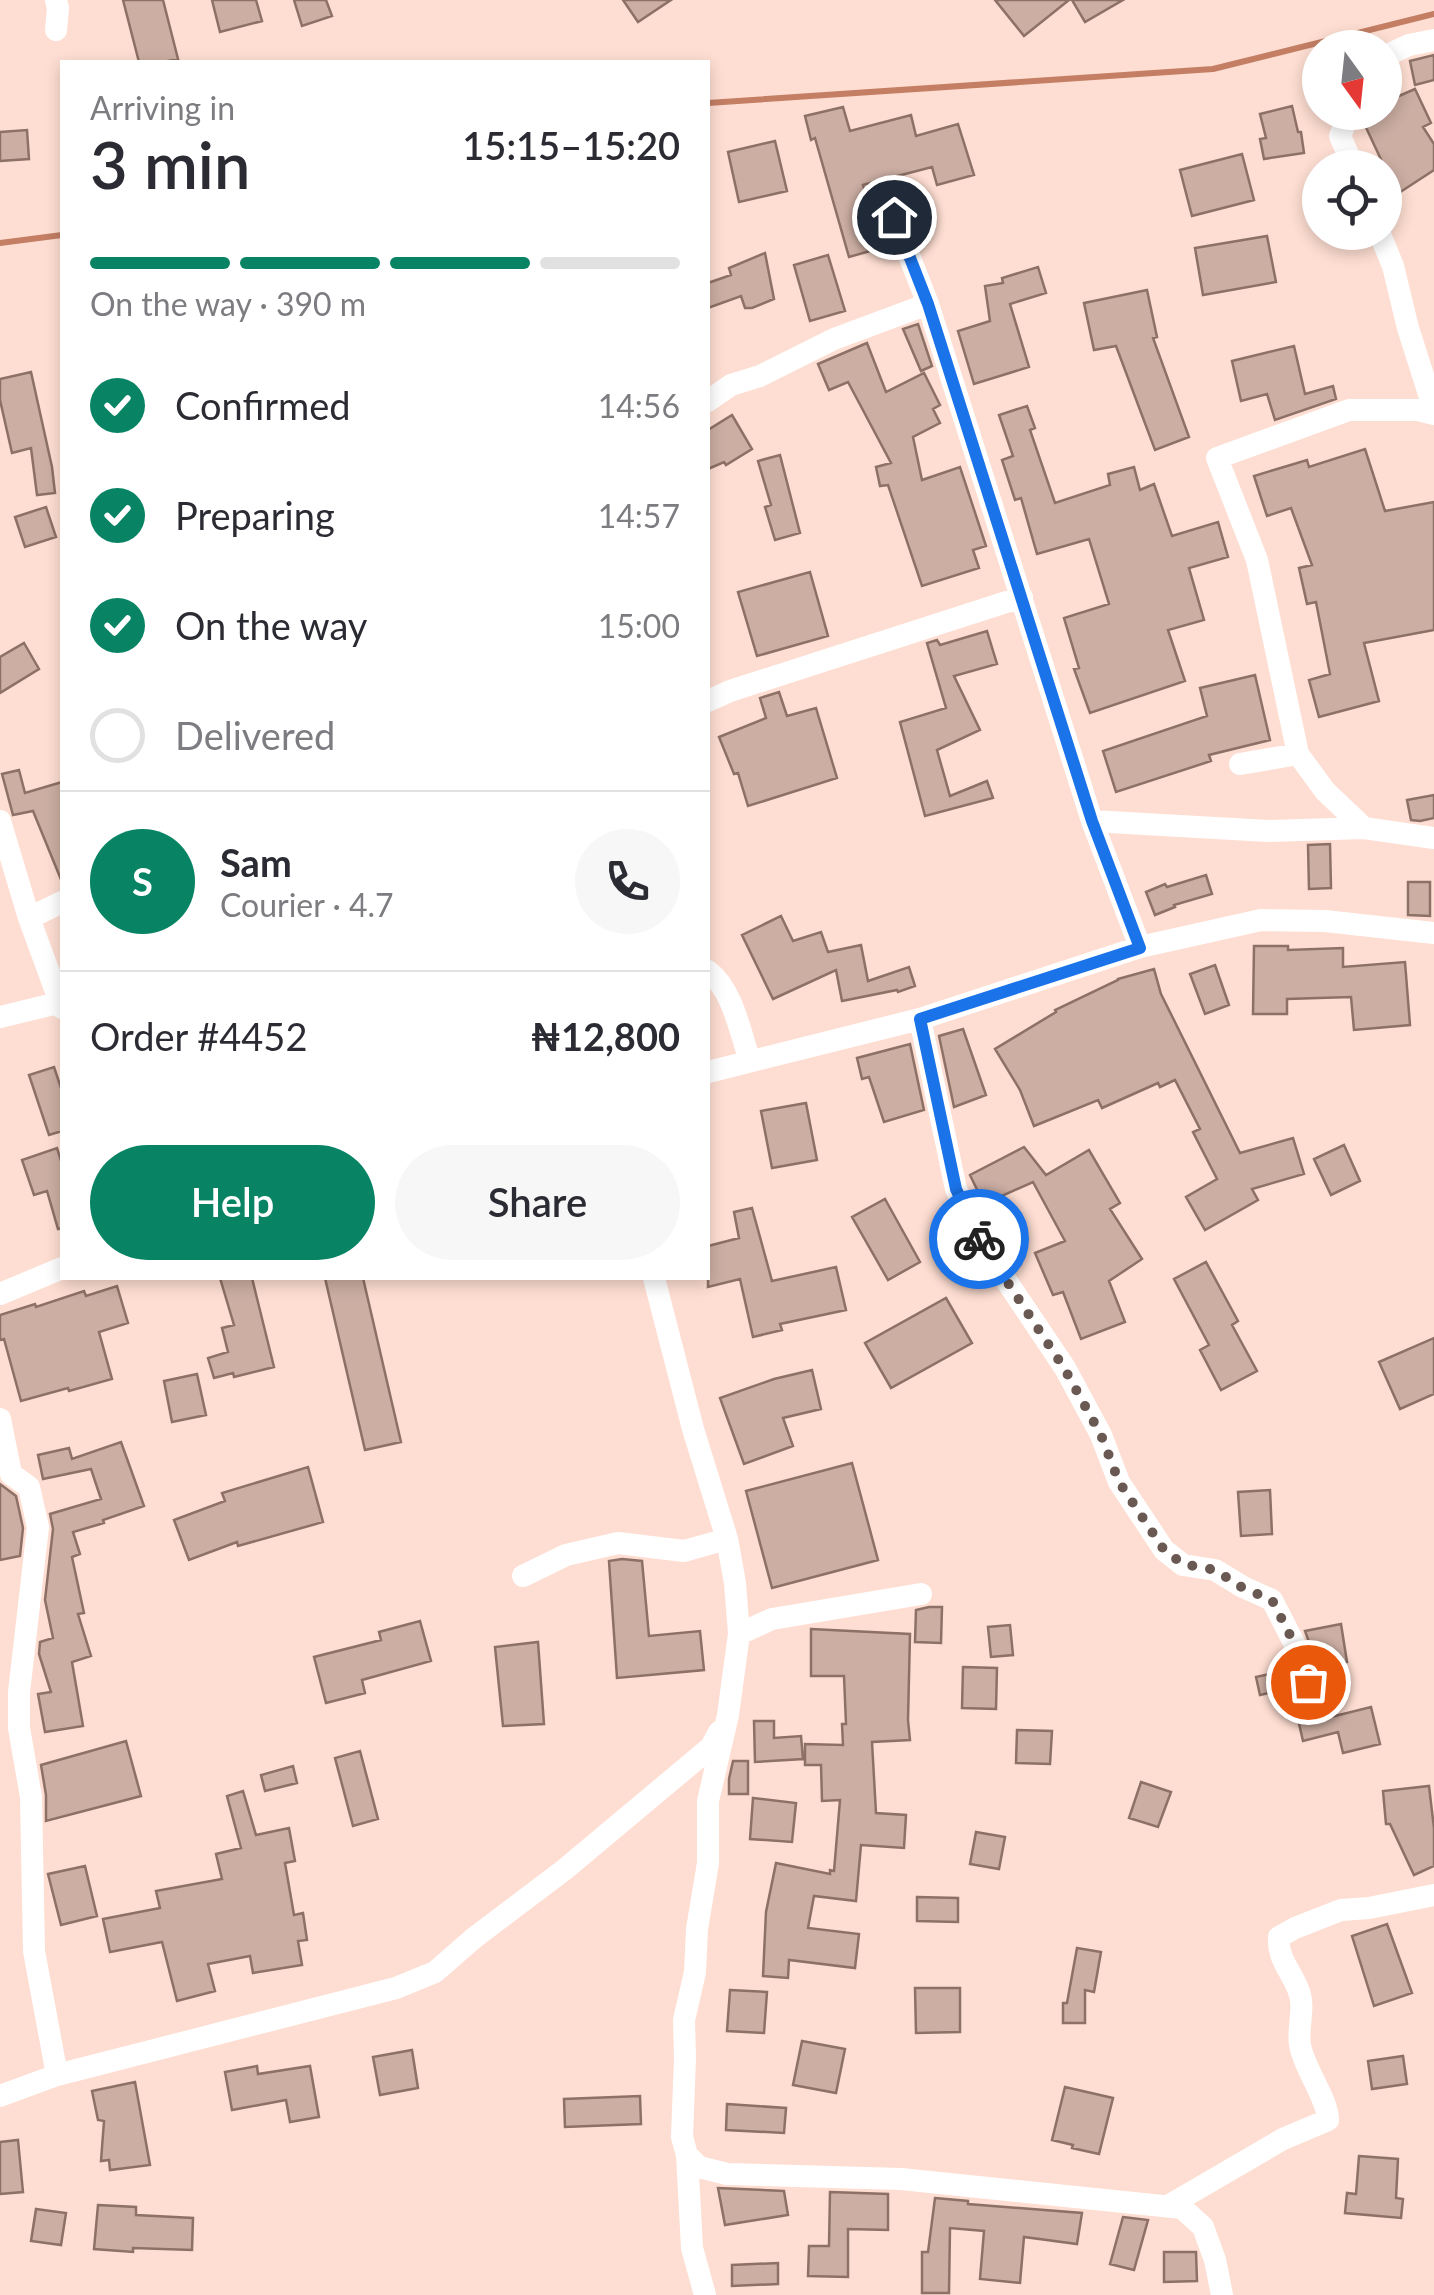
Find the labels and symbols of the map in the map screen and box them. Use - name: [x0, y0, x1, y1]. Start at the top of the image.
- north arrow: [1302, 30, 1402, 130]
- pin: [852, 175, 937, 260]
- courier: [929, 1189, 1029, 1289]
- pin: [1266, 1640, 1351, 1725]

